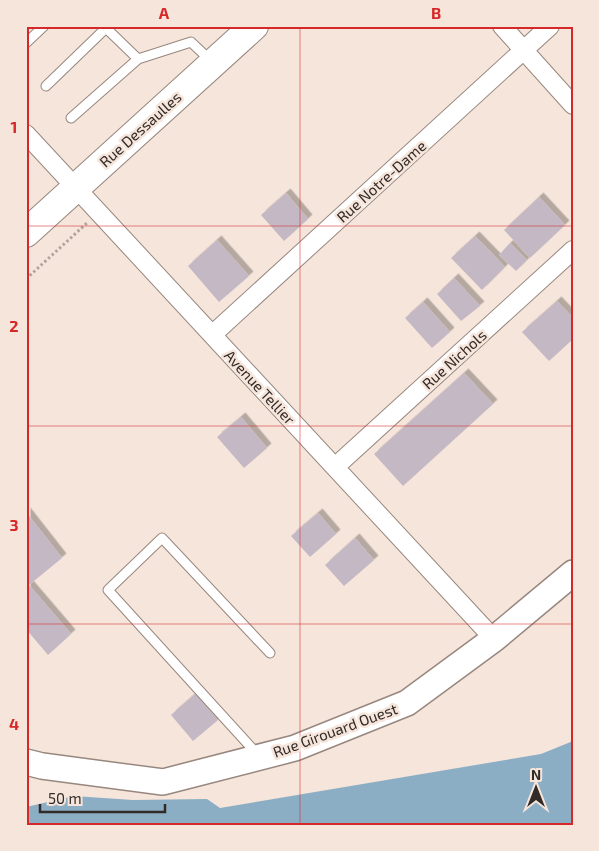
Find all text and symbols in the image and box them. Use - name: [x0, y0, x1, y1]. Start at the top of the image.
- text: A: [159, 3, 170, 22]
- text: B: [431, 3, 441, 22]
- street label: Rue Dessaulles: [95, 88, 185, 170]
- text: 1: [11, 117, 17, 136]
- street label: Rue Notre-Dame: [333, 136, 429, 226]
- text: 2: [9, 316, 19, 335]
- street label: Rue Nichols: [418, 325, 490, 393]
- street label: Avenue Tellier: [221, 346, 299, 428]
- text: 3: [9, 515, 19, 534]
- street label: Rue Girouard Ouest: [270, 699, 400, 761]
- text: 4: [9, 714, 19, 733]
- north arrow: [512, 764, 562, 814]
- text: N: [531, 766, 541, 783]
- scale bar: [40, 781, 165, 813]
- text: 50 m: [48, 789, 82, 807]

